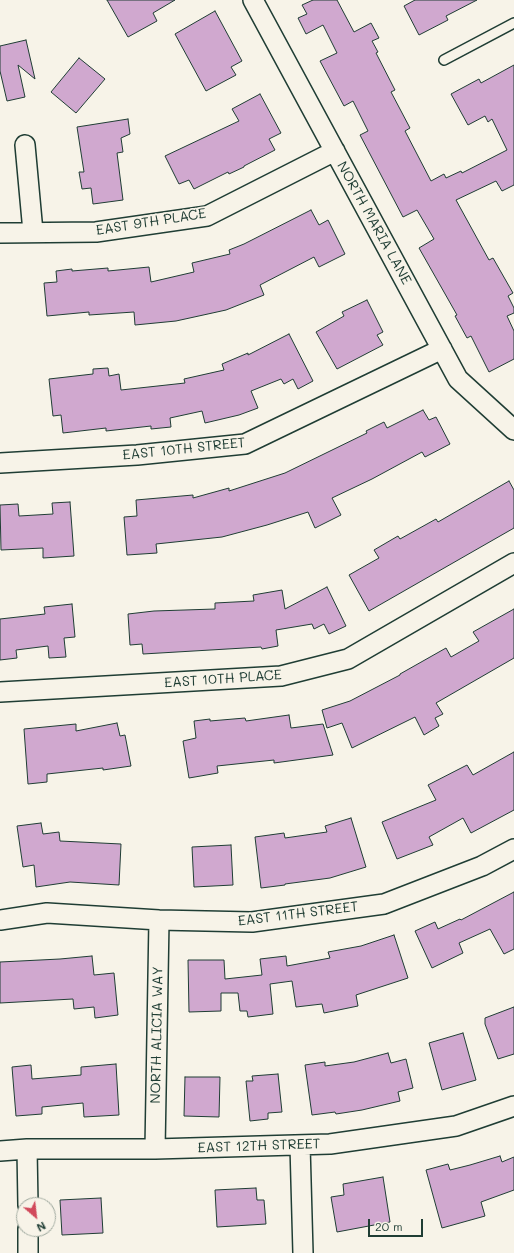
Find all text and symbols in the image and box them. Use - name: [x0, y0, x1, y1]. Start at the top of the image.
- street label: NORTH MARIA LANE: [333, 159, 415, 287]
- street label: EAST 9TH PLACE: [95, 205, 207, 239]
- street label: EAST 10TH STREET: [122, 434, 246, 464]
- street label: EAST 10TH PLACE: [164, 667, 282, 691]
- street label: EAST 11TH STREET: [237, 898, 359, 930]
- street label: NORTH ALICIA WAY: [147, 966, 167, 1104]
- street label: EAST 12TH STREET: [197, 1135, 321, 1157]
- north arrow: [16, 1197, 56, 1237]
- scale bar: [370, 1211, 425, 1237]
- text: 20 m: [375, 1218, 403, 1234]
- text: N: [34, 1219, 49, 1236]

